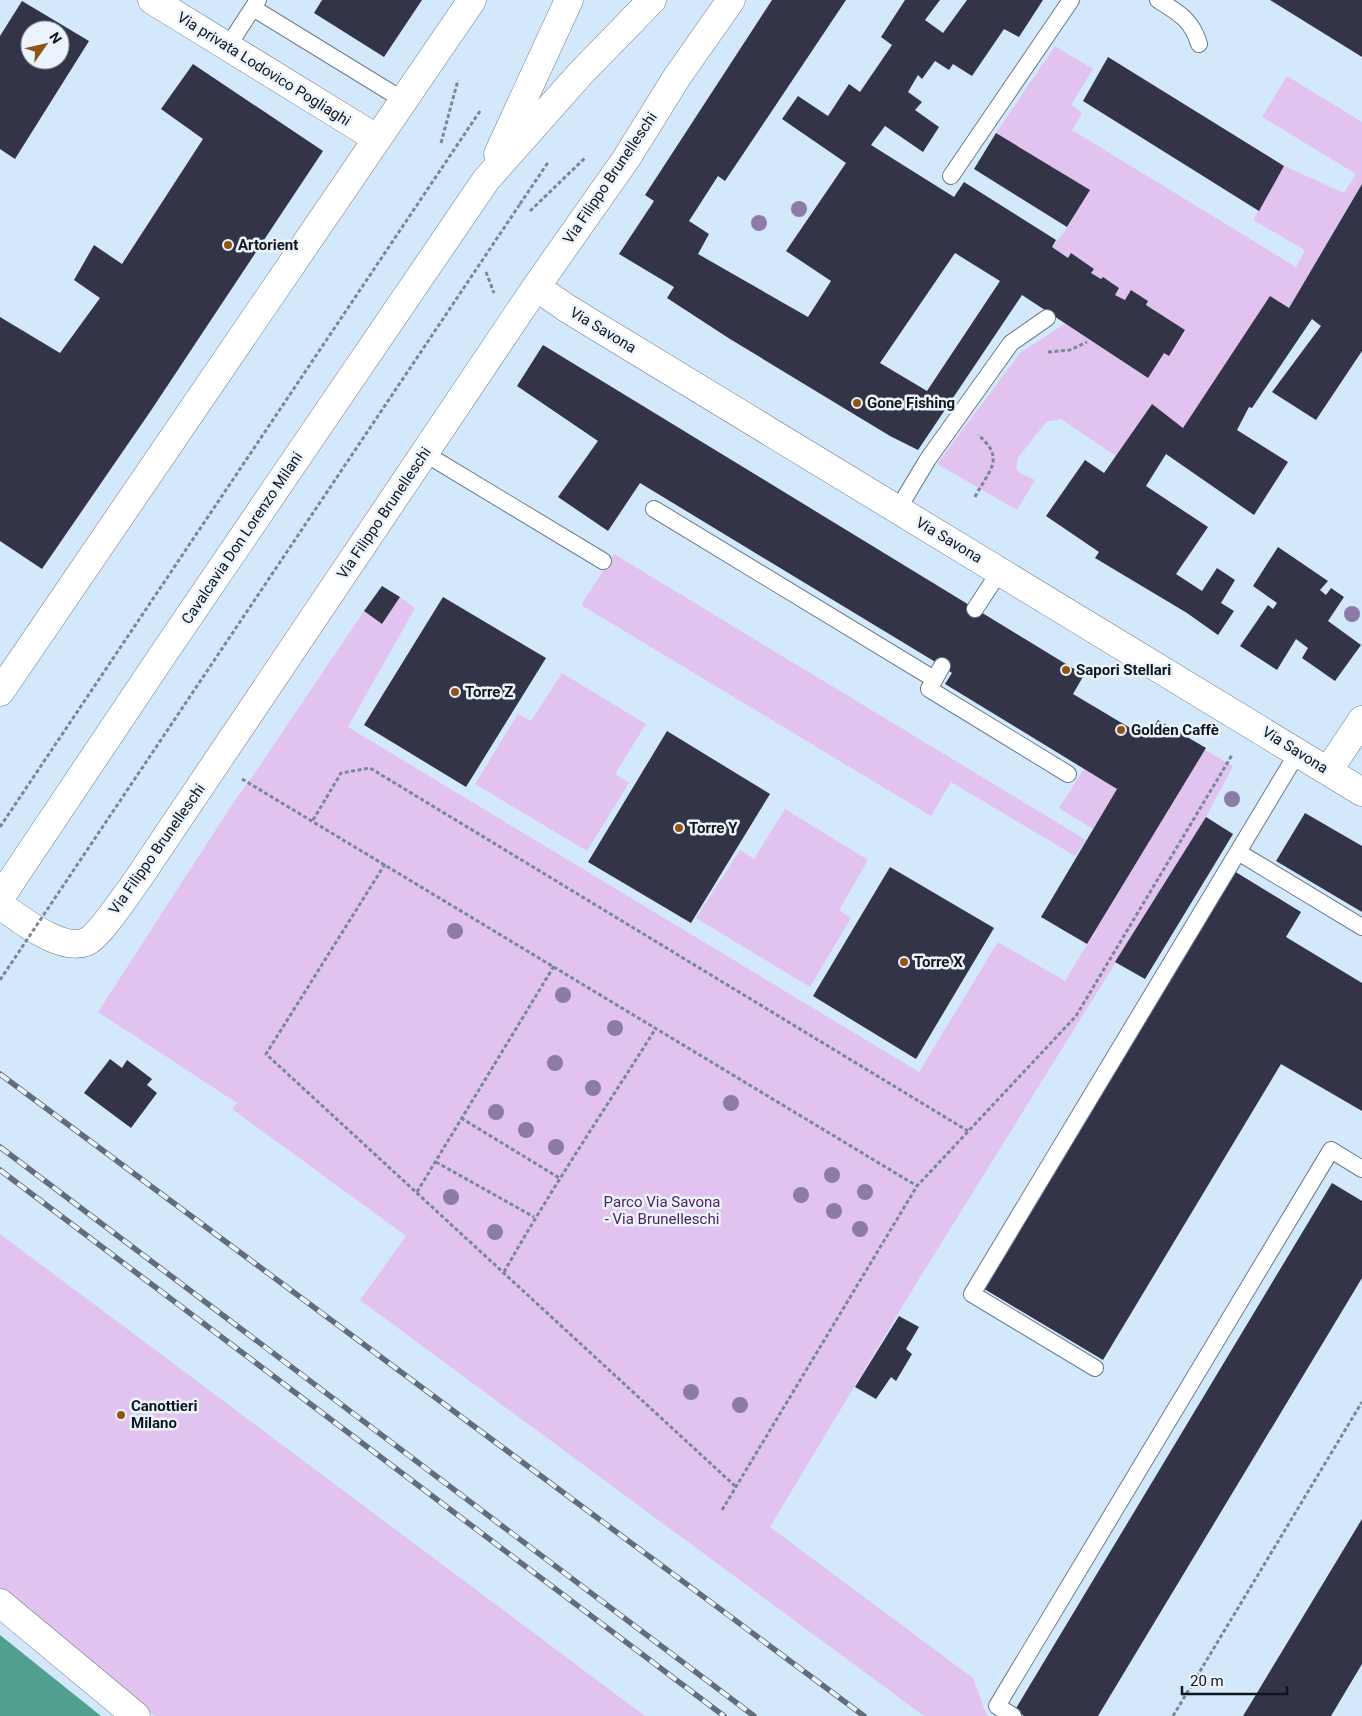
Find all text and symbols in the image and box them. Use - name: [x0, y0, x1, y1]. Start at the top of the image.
- street label: Via privata Lodovico Pogliaghi: [174, 8, 354, 130]
- north arrow: [20, 20, 70, 70]
- text: N: [46, 29, 65, 46]
- street label: Via Filippo Brunelleschi: [559, 109, 661, 247]
- place label: Artorient: [238, 236, 298, 254]
- marker: Artorient: [222, 239, 234, 251]
- street label: Via Savona: [567, 303, 639, 357]
- place label: Gone Fishing: [867, 394, 955, 412]
- marker: Gone Fishing: [851, 397, 863, 409]
- street label: Via Filippo Brunelleschi: [333, 444, 435, 582]
- street label: Cavalcavia Don Lorenzo Milani: [178, 448, 306, 628]
- street label: Via Savona: [913, 513, 985, 567]
- place label: Sapori Stellari: [1076, 661, 1171, 679]
- marker: Sapori Stellari: [1060, 664, 1072, 676]
- place label: Torre Z: [465, 683, 513, 701]
- marker: Torre Z: [449, 686, 461, 698]
- place label: Golden Caffè: [1131, 721, 1219, 739]
- street label: Via Savona: [1259, 723, 1331, 777]
- marker: Golden Caffè: [1115, 724, 1127, 736]
- street label: Via Filippo Brunelleschi: [105, 780, 209, 918]
- place label: Torre Y: [689, 819, 738, 837]
- marker: Torre Y: [673, 822, 685, 834]
- place label: Torre X: [914, 953, 963, 971]
- marker: Torre X: [898, 956, 910, 968]
- park label: Parco Via Savona - Via Brunelleschi: [604, 1193, 720, 1228]
- place label: Canottieri Milano: [131, 1397, 197, 1432]
- marker: Canottieri Milano: [115, 1409, 127, 1421]
- scale bar: [1182, 1664, 1287, 1696]
- text: 20 m: [1190, 1672, 1224, 1690]

